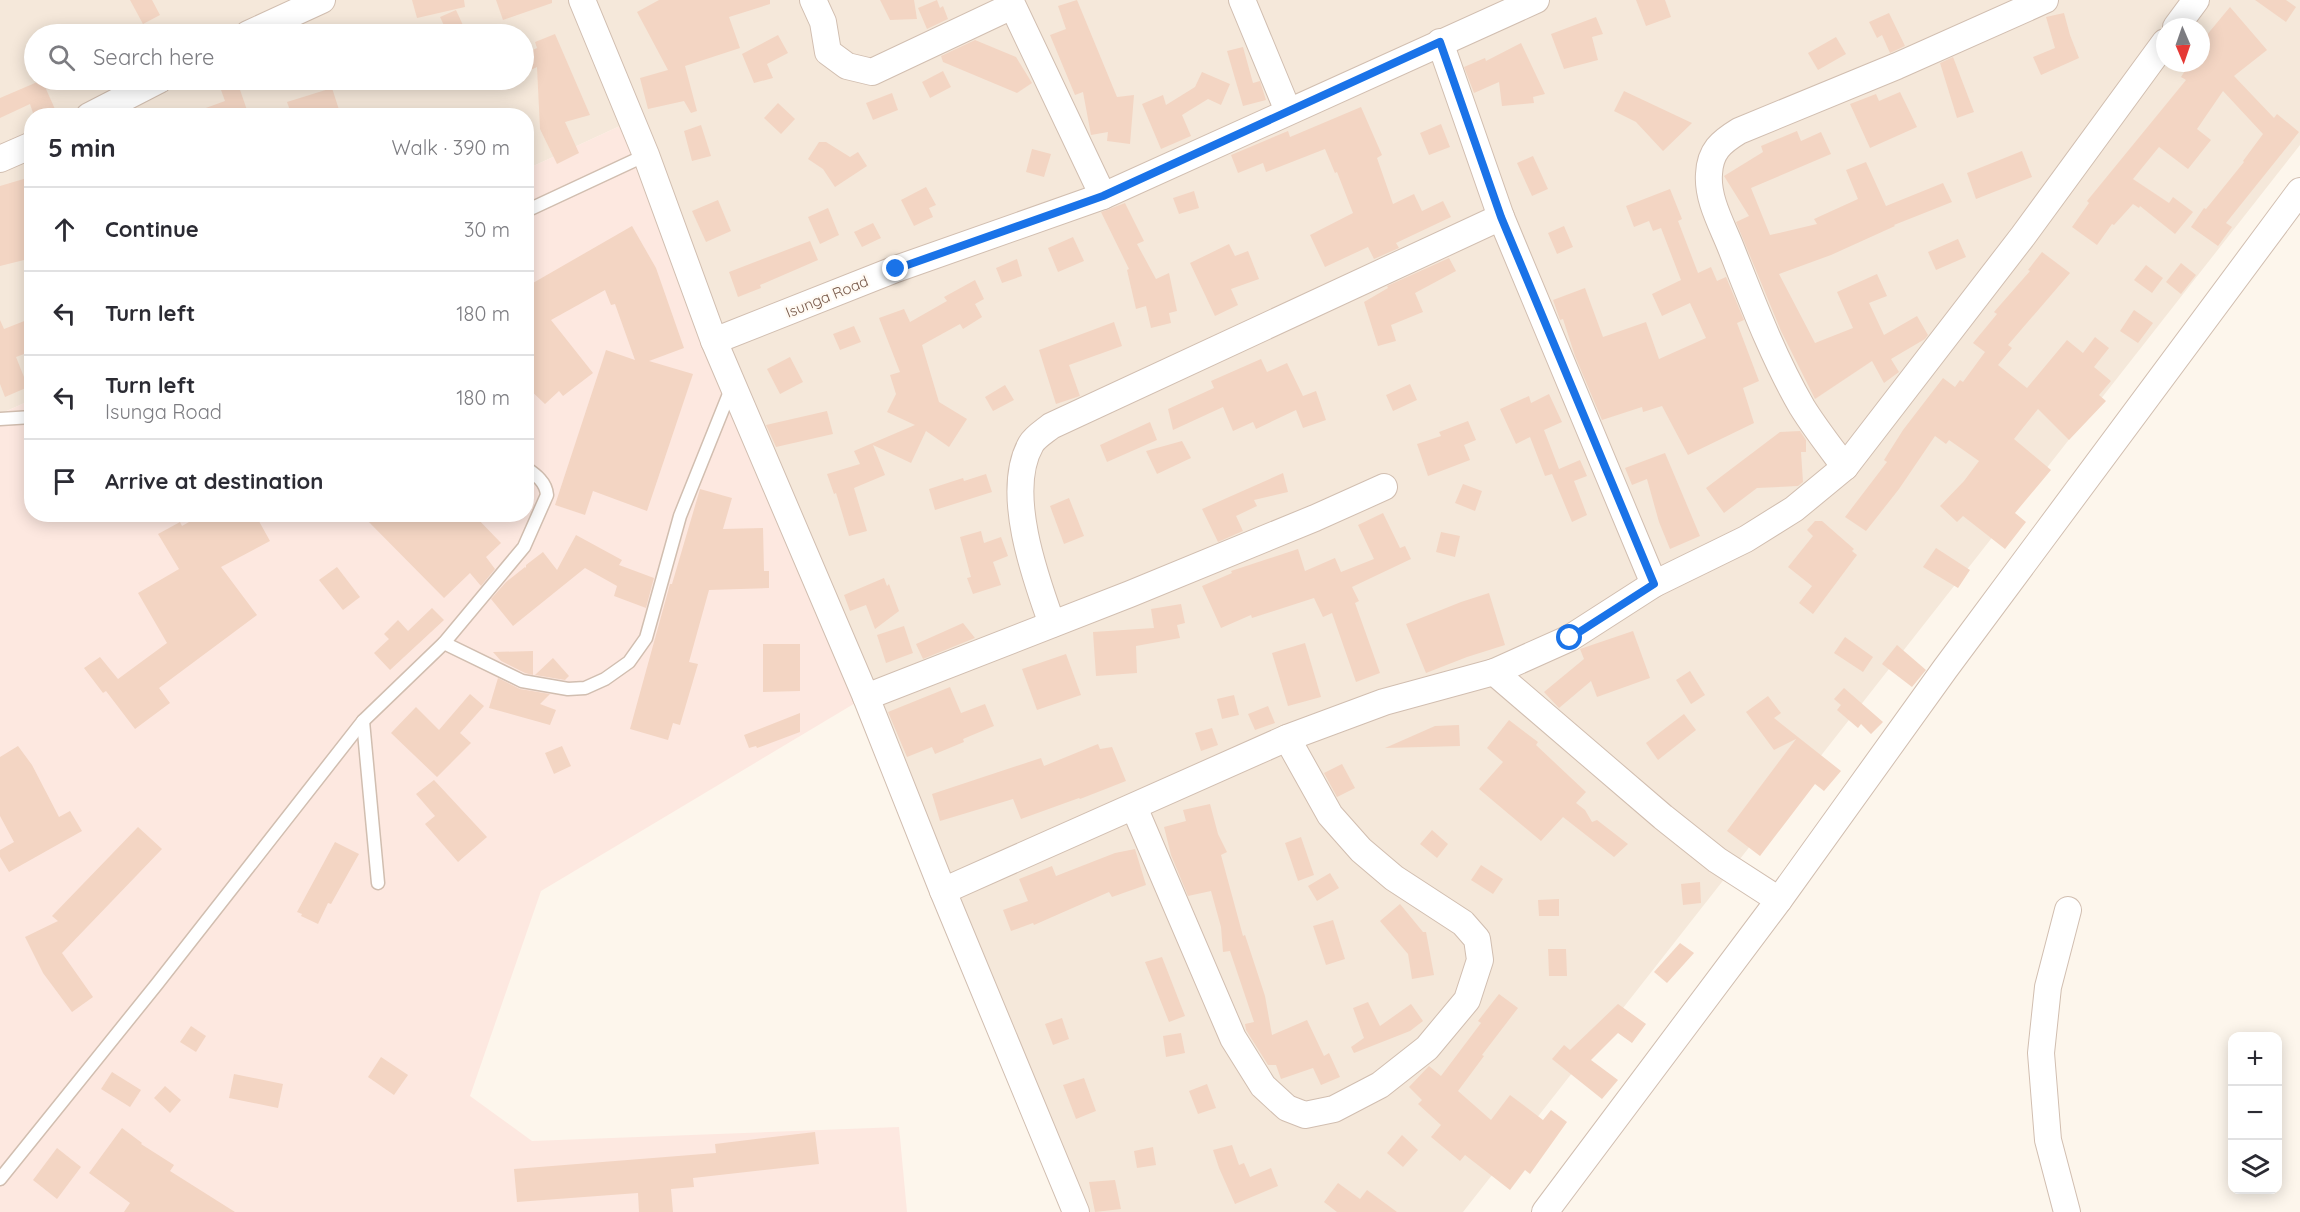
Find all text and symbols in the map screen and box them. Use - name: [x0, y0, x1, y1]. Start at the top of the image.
- north arrow: [2156, 18, 2210, 72]
- search box: [24, 24, 534, 90]
- icon: search: [45, 41, 78, 74]
- text: Search here: [93, 43, 214, 71]
- text: 5 min: [48, 131, 116, 164]
- text: Walk · 390 m: [391, 135, 510, 160]
- icon: ahead: [48, 213, 81, 246]
- text: Continue: [105, 215, 199, 243]
- text: 30 m: [464, 217, 510, 242]
- route end: [882, 255, 908, 281]
- street label: Isunga Road: [783, 271, 871, 322]
- icon: left: [48, 297, 81, 330]
- text: Turn left: [105, 299, 195, 327]
- text: 180 m: [456, 301, 510, 326]
- text: Turn left: [105, 371, 195, 399]
- icon: left: [48, 381, 81, 414]
- text: 180 m: [456, 385, 510, 410]
- text: Isunga Road: [105, 399, 222, 424]
- icon: arrive: [48, 465, 81, 498]
- text: Arrive at destination: [105, 467, 323, 495]
- route start: [1556, 624, 1582, 650]
- map controls: [2228, 1032, 2282, 1194]
- button: +: [2228, 1032, 2282, 1086]
- button: −: [2228, 1086, 2282, 1140]
- button: layers: [2228, 1140, 2282, 1194]

